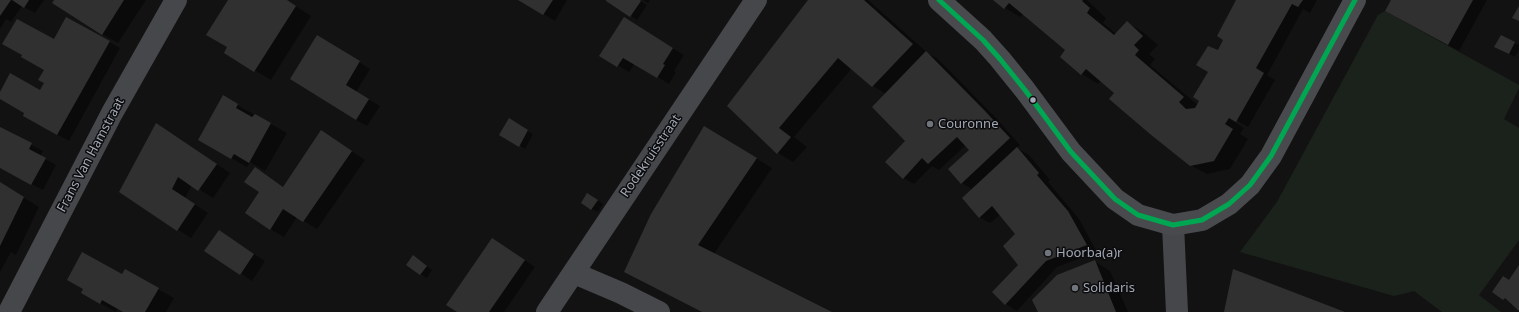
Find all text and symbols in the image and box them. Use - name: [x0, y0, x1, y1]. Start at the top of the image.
- street label: Frans Van Hamstraat: [54, 95, 128, 215]
- unlabelled marker: [1028, 95, 1038, 105]
- street label: Rodekruisstraat: [618, 112, 684, 200]
- place label: Couronne: [938, 116, 998, 132]
- marker: Couronne: [925, 119, 935, 129]
- place label: Hoorba(a)r: [1056, 245, 1122, 261]
- marker: Hoorba(a)r: [1043, 248, 1053, 258]
- place label: Solidaris: [1083, 280, 1135, 296]
- marker: Solidaris: [1070, 283, 1080, 293]

